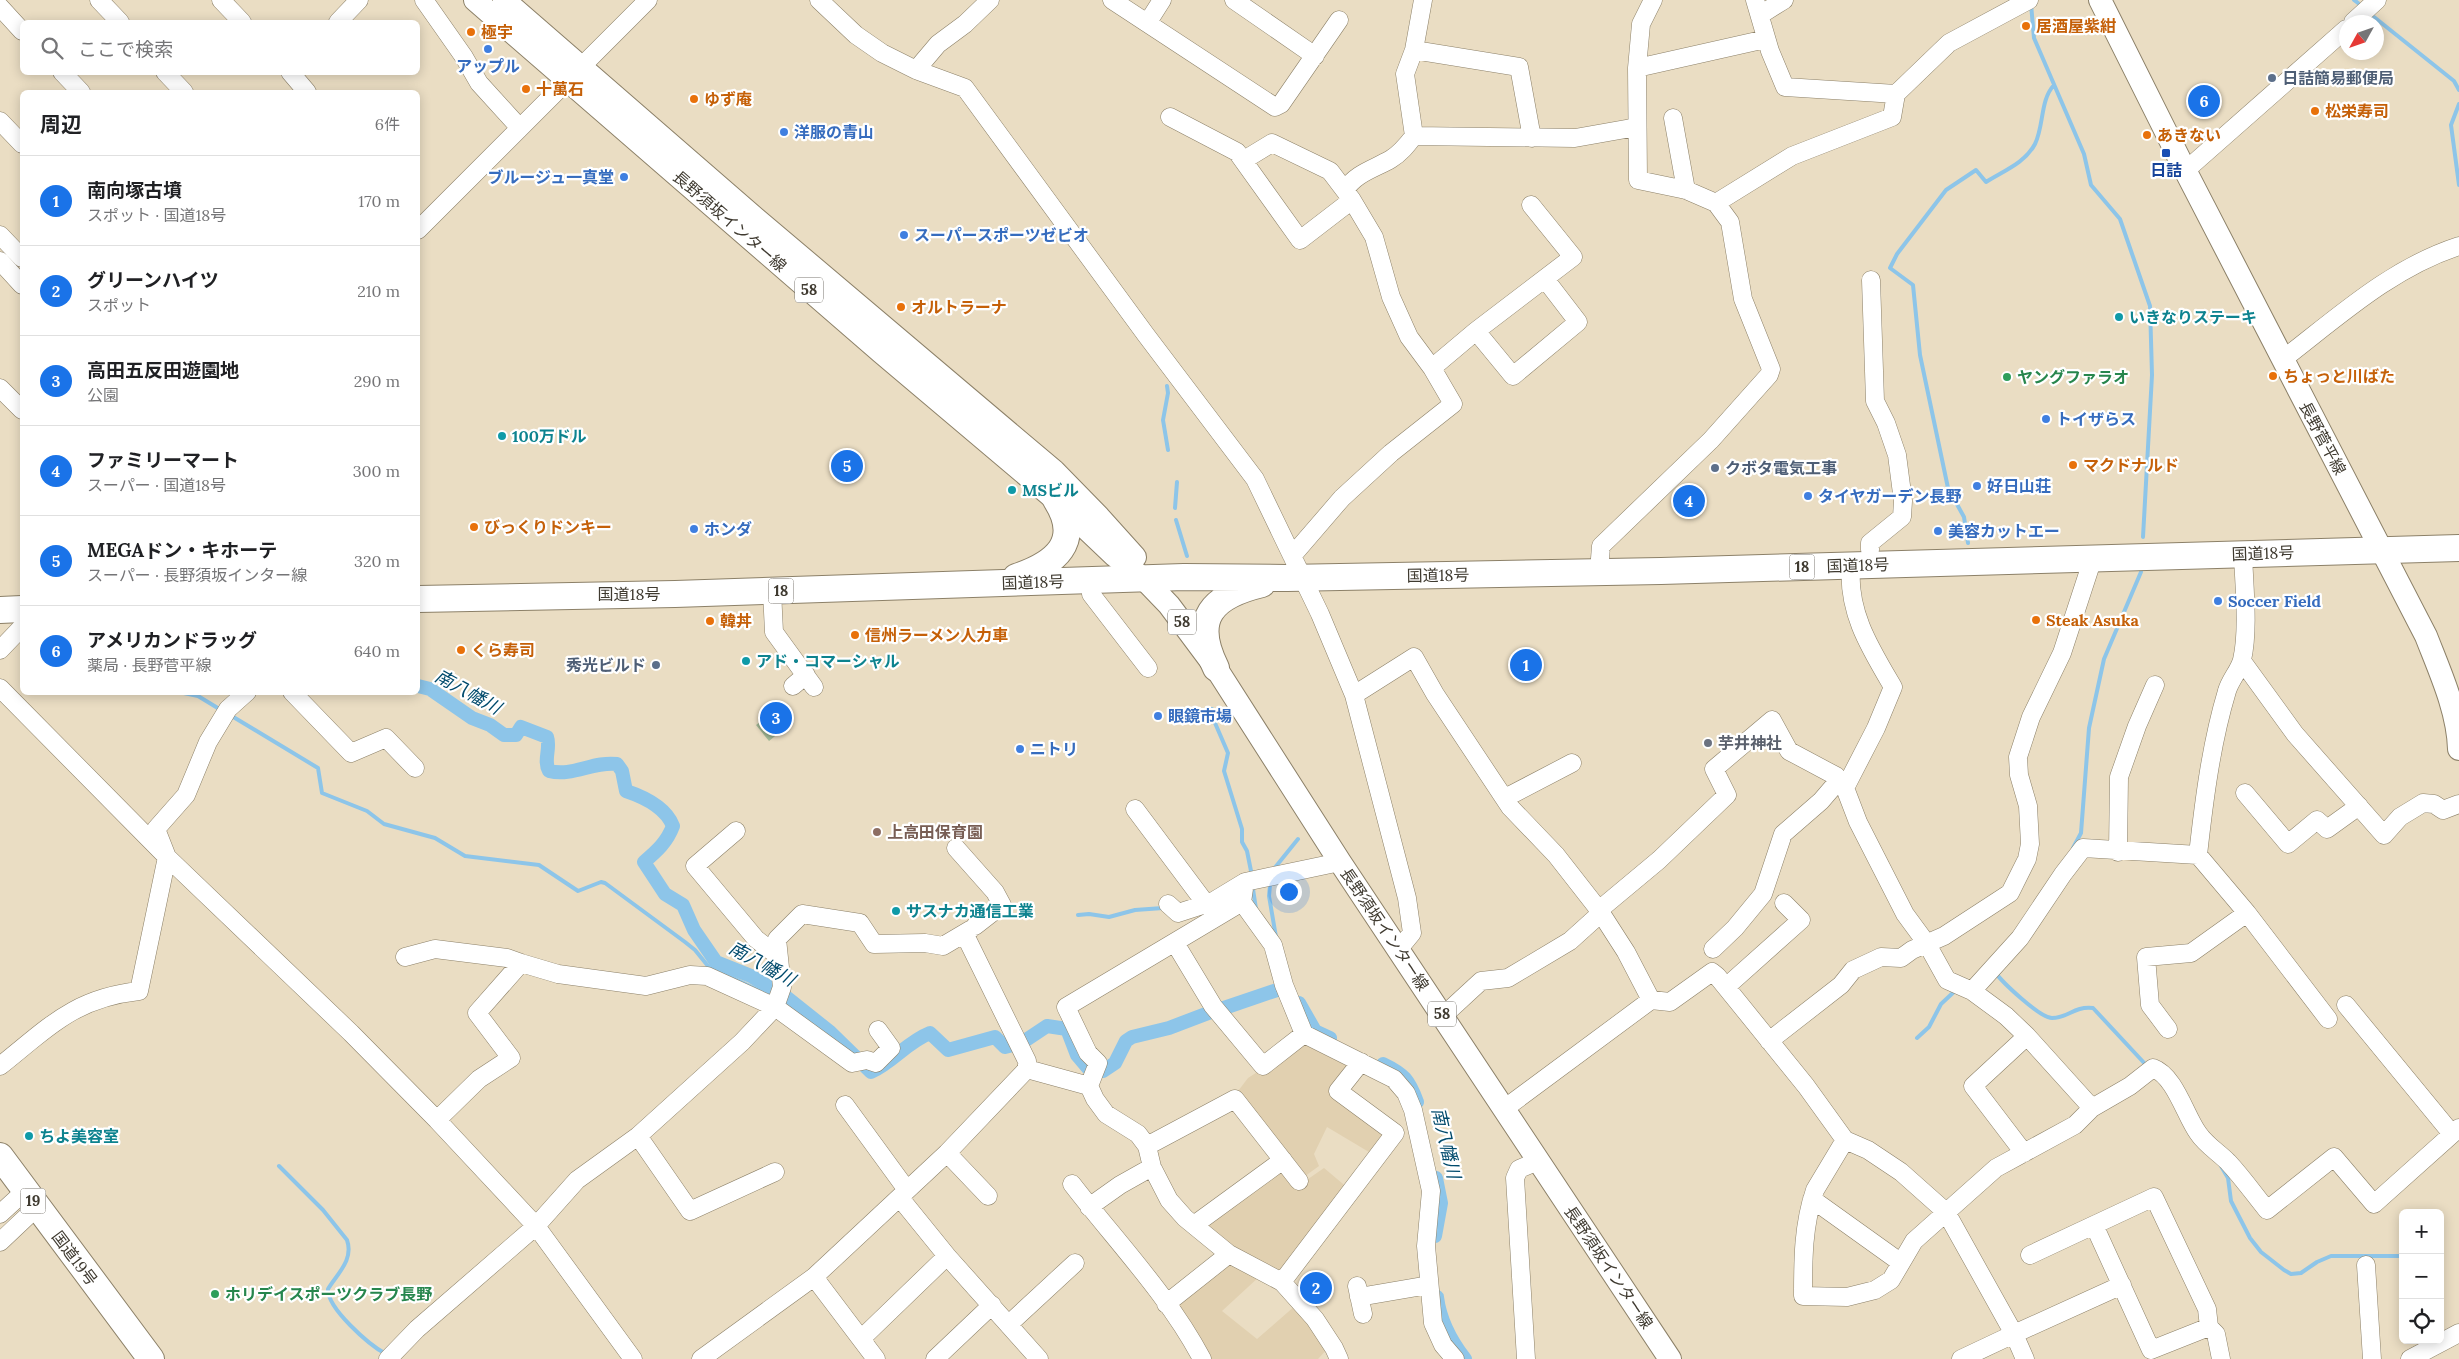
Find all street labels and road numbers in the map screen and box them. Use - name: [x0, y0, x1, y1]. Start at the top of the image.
- street label: 長野須坂インター線: [669, 166, 791, 276]
- road number: 58: [795, 278, 823, 302]
- street label: 長野菅平線: [2295, 398, 2351, 478]
- street label: 国道18号: [2231, 542, 2295, 564]
- road number: 18: [1790, 554, 1814, 580]
- street label: 国道18号: [1826, 554, 1890, 576]
- street label: 国道18号: [1406, 564, 1470, 586]
- street label: 国道18号: [1001, 571, 1065, 593]
- road number: 18: [768, 578, 794, 604]
- street label: 国道18号: [598, 584, 660, 604]
- road number: 58: [1168, 610, 1196, 634]
- street label: 長野須坂インター線: [1336, 864, 1434, 994]
- road number: 58: [1428, 1002, 1456, 1026]
- road number: 19: [20, 1188, 46, 1214]
- street label: 長野須坂インター線: [1560, 1202, 1658, 1332]
- street label: 国道19号: [48, 1227, 102, 1289]

